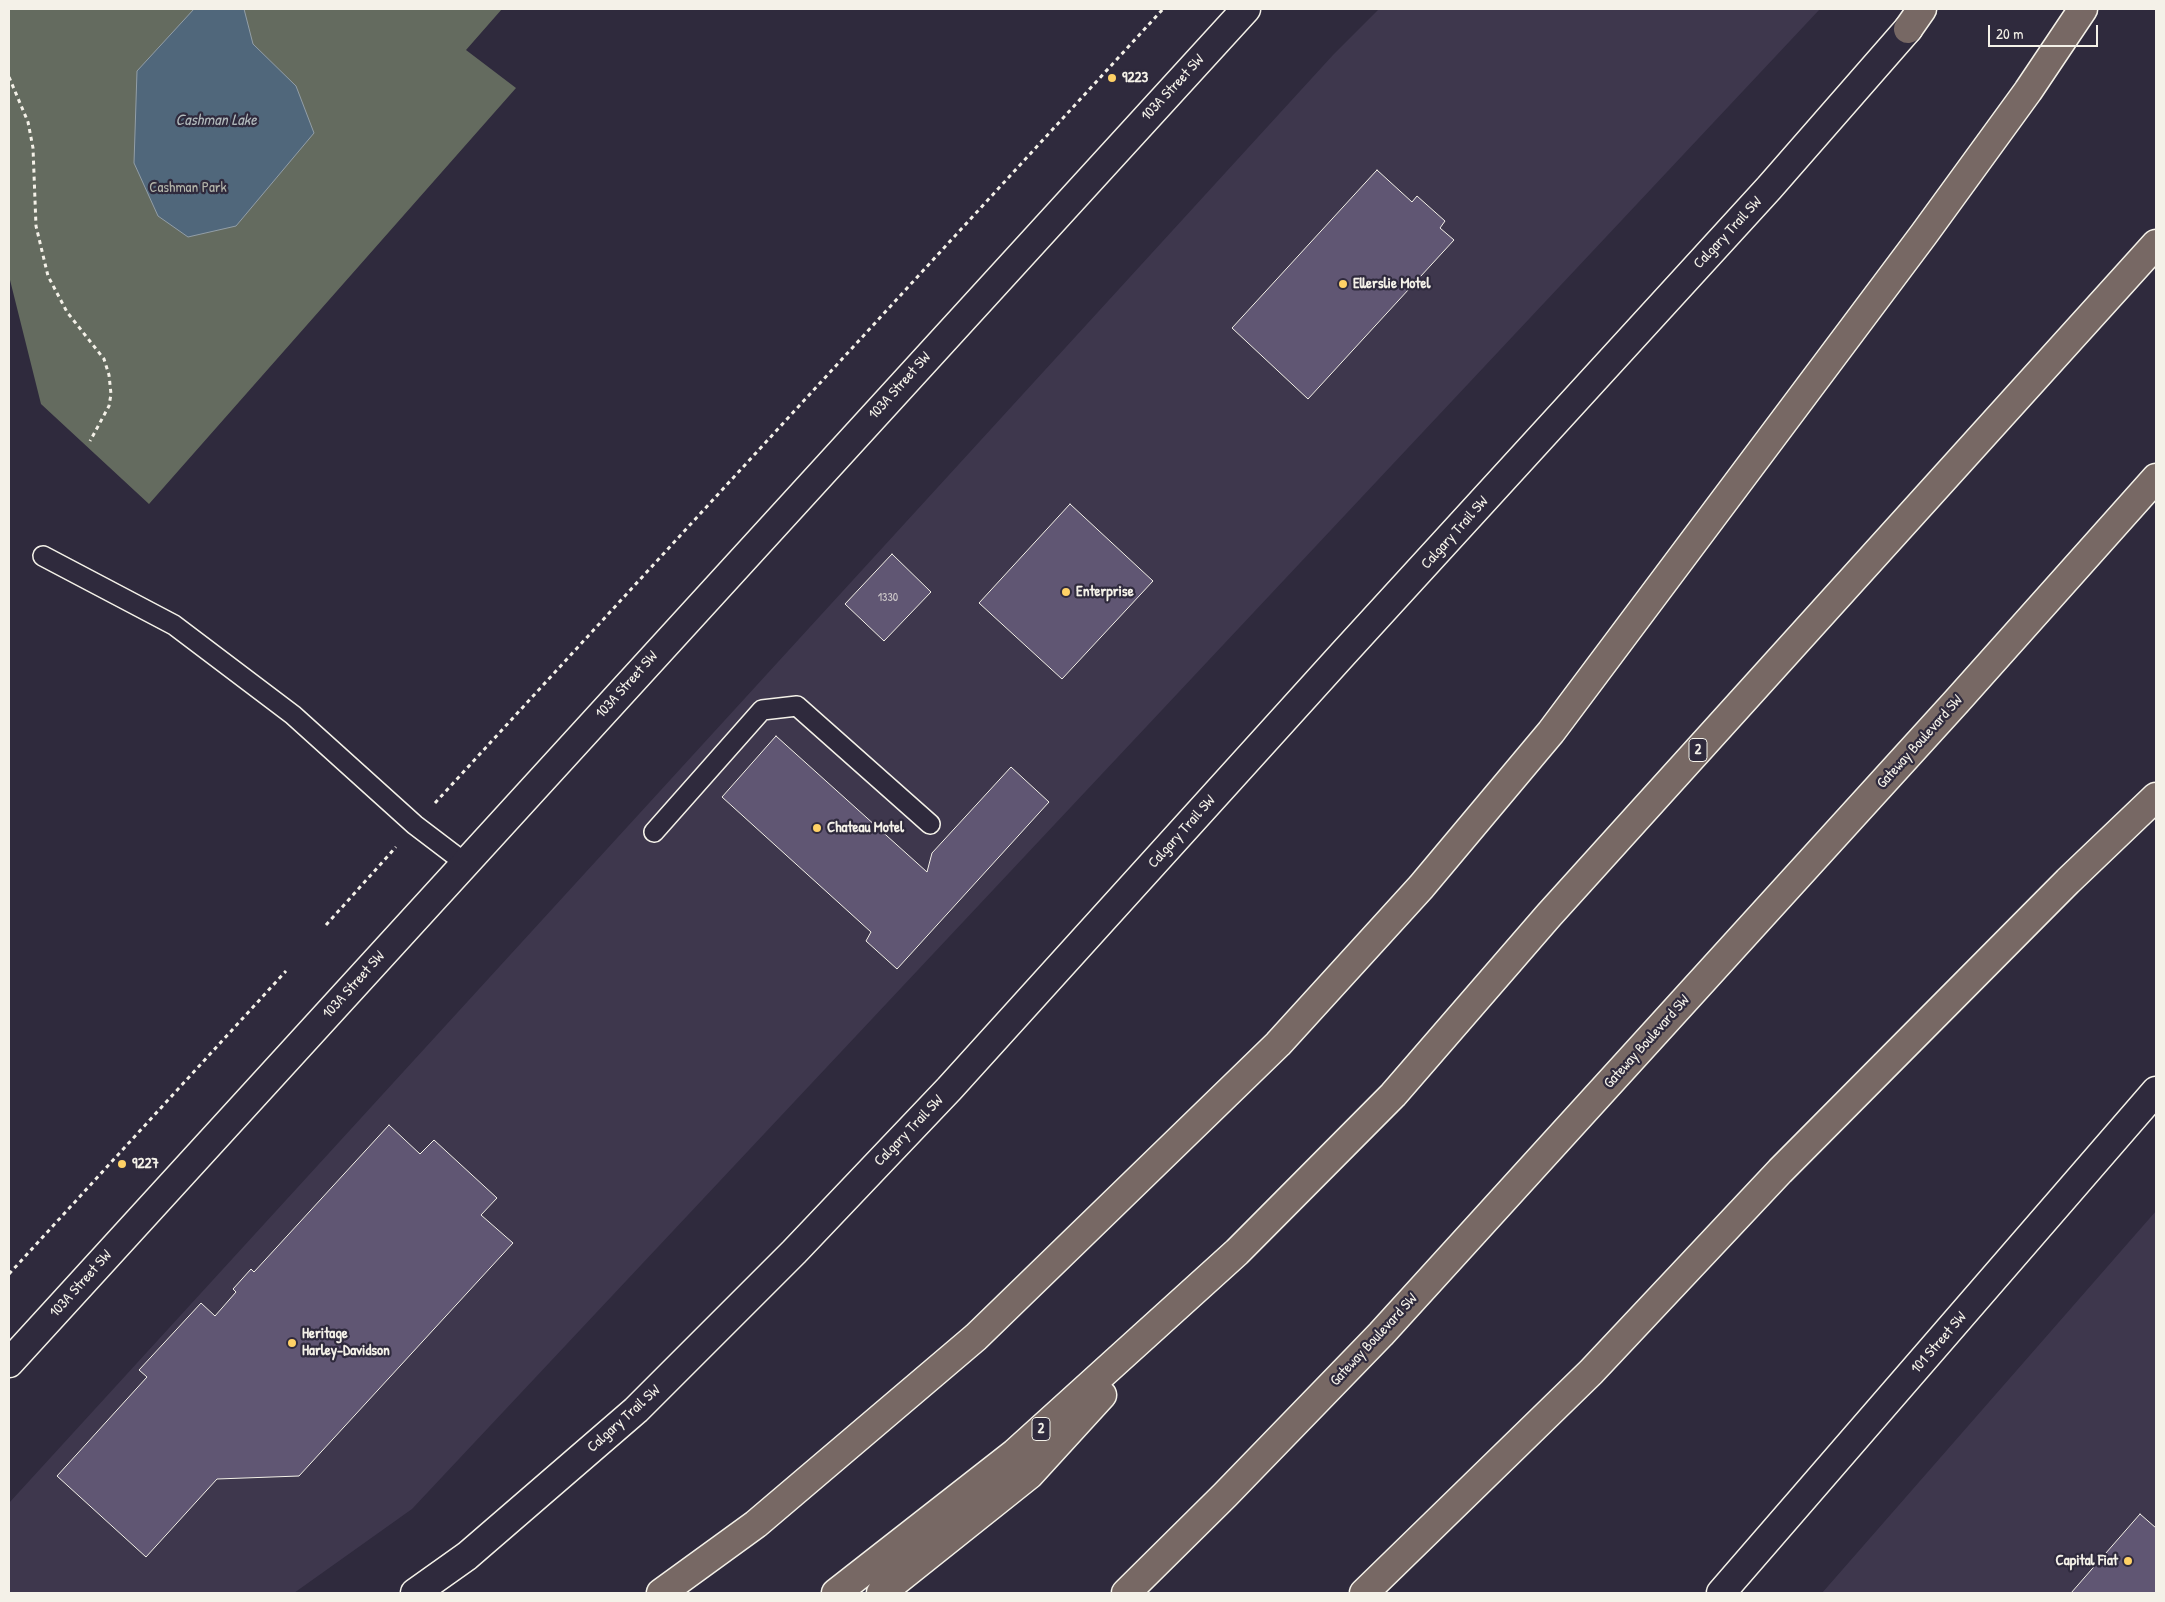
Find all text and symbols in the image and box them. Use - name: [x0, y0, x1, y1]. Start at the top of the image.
- scale bar: [1990, 15, 2100, 47]
- text: 20 m: [1996, 23, 2023, 44]
- street label: 103A Street SW: [1138, 51, 1208, 125]
- place label: 9223: [1122, 69, 1148, 87]
- marker: 9223: [1106, 72, 1118, 84]
- water label: Cashman Lake: [175, 111, 257, 131]
- park label: Cashman Park: [149, 179, 227, 197]
- street label: Calgary Trail SW: [1690, 193, 1766, 273]
- place label: Ellerslie Motel: [1353, 275, 1430, 293]
- marker: Ellerslie Motel: [1337, 278, 1349, 290]
- street label: 103A Street SW: [865, 349, 935, 423]
- street label: Calgary Trail SW: [1418, 493, 1492, 573]
- place label: Enterprise: [1076, 583, 1134, 601]
- marker: Enterprise: [1060, 586, 1072, 598]
- house number: 1330: [878, 591, 898, 605]
- street label: 103A Street SW: [592, 648, 662, 722]
- street label: Gateway Boulevard SW: [1873, 692, 1967, 792]
- road number: 2: [1689, 738, 1707, 762]
- street label: Calgary Trail SW: [1145, 792, 1219, 872]
- place label: Chateau Motel: [827, 819, 904, 837]
- marker: Chateau Motel: [811, 822, 823, 834]
- street label: 103A Street SW: [319, 948, 389, 1022]
- street label: Gateway Boulevard SW: [1600, 992, 1694, 1092]
- street label: Calgary Trail SW: [871, 1092, 947, 1170]
- place label: 9227: [132, 1155, 159, 1173]
- marker: 9227: [116, 1158, 128, 1170]
- street label: 103A Street SW: [46, 1247, 116, 1321]
- street label: Gateway Boulevard SW: [1327, 1290, 1421, 1390]
- street label: 101 Street SW: [1907, 1309, 1971, 1377]
- place label: Heritage Harley-Davidson: [302, 1325, 390, 1360]
- marker: Heritage Harley-Davidson: [286, 1337, 298, 1349]
- street label: Calgary Trail SW: [584, 1382, 664, 1456]
- road number: 2: [1032, 1418, 1050, 1440]
- place label: Capital Fiat: [2056, 1552, 2118, 1570]
- marker: Capital Fiat: [2122, 1555, 2134, 1567]

